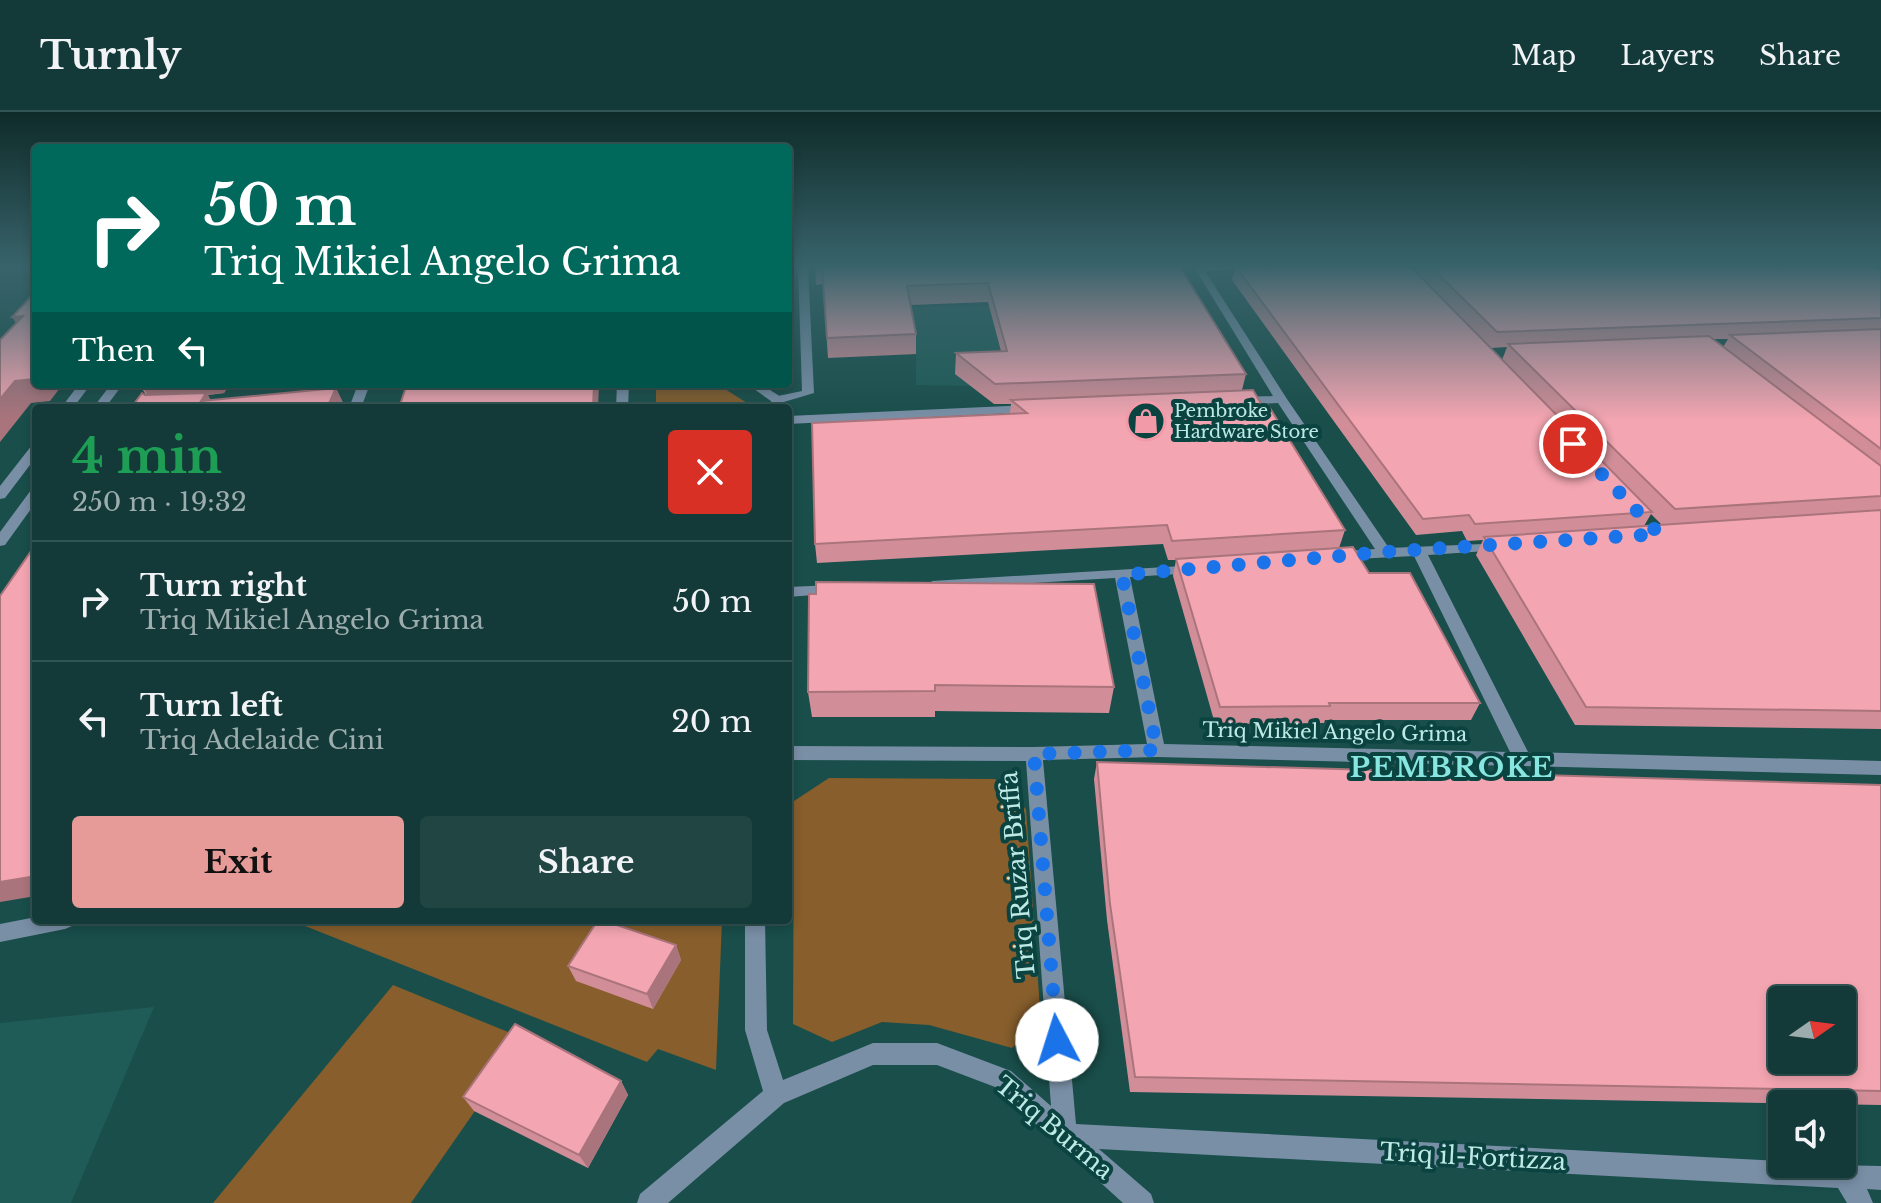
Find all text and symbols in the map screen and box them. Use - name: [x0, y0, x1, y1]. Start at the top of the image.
- text: Turnly: [40, 32, 181, 79]
- text: Map: [1511, 38, 1576, 73]
- text: Layers: [1620, 38, 1715, 73]
- text: Share: [1759, 38, 1841, 73]
- text: 50 m: [204, 171, 356, 240]
- icon: right: [72, 176, 176, 280]
- text: Triq Mikiel Angelo Grima: [204, 240, 680, 285]
- icon: left: [171, 328, 215, 372]
- text: Then: [72, 332, 155, 369]
- shop icon: Pembroke Hardware Store: [1125, 400, 1167, 442]
- place label: Pembroke Hardware Store: [1174, 400, 1319, 443]
- pin: [1539, 410, 1607, 478]
- icon: arrive: [1551, 422, 1595, 466]
- text: 4 min: [72, 426, 222, 486]
- button: close: [668, 430, 752, 514]
- text: 250 m · 19:32: [72, 486, 247, 518]
- text: Turn right: [140, 567, 307, 604]
- icon: right: [72, 579, 116, 623]
- text: 50 m: [673, 583, 752, 620]
- text: Triq Mikiel Angelo Grima: [140, 604, 484, 636]
- text: Turn left: [140, 687, 283, 724]
- icon: left: [72, 699, 116, 743]
- text: 20 m: [671, 703, 752, 740]
- street label: Triq Mikiel Angelo Grima: [1202, 718, 1468, 746]
- text: Triq Adelaide Cini: [140, 724, 384, 756]
- district label: PEMBROKE: [1350, 750, 1554, 785]
- street label: Triq Rużar Briffa: [994, 770, 1041, 980]
- button: Exit: [72, 816, 404, 908]
- button: Share: [420, 816, 752, 908]
- north arrow: [1768, 986, 1856, 1074]
- map controls: [1768, 986, 1856, 1178]
- position arrow: [1015, 998, 1099, 1082]
- street label: Triq Burma: [990, 1070, 1120, 1186]
- button: sound: [1768, 1090, 1856, 1178]
- street label: Triq il-Fortizza: [1379, 1137, 1567, 1176]

